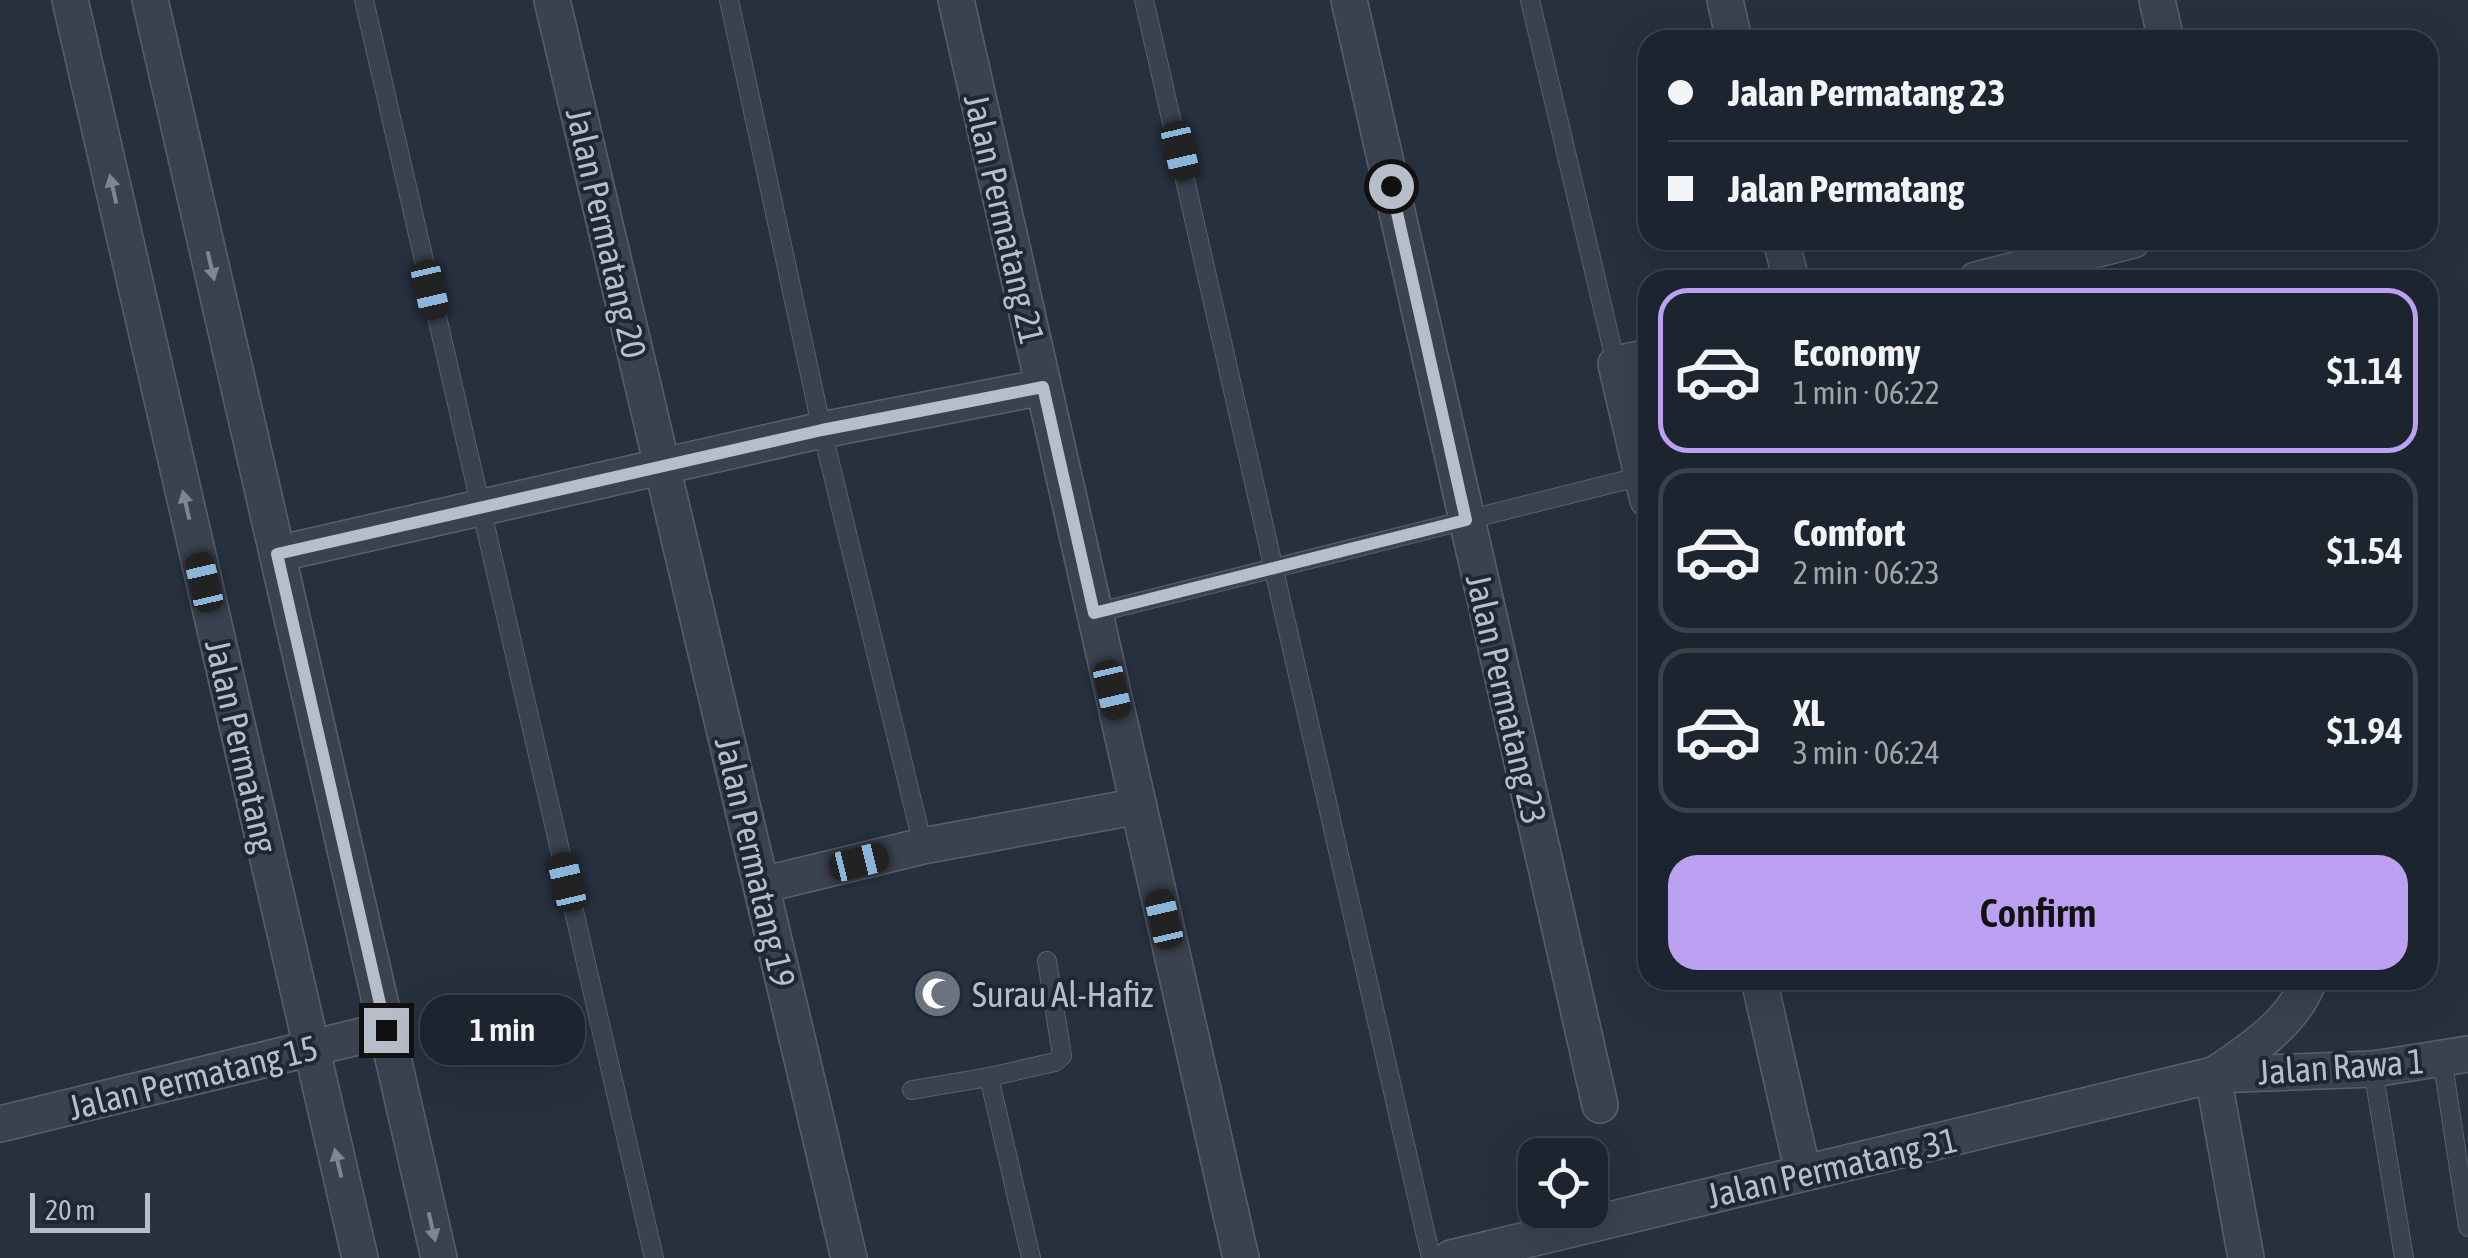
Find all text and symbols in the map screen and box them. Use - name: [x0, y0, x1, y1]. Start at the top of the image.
- text: Jalan Permatang 23: [1728, 71, 2005, 114]
- street label: Jalan Permatang 21: [957, 90, 1053, 348]
- street label: Jalan Permatang 20: [559, 104, 655, 362]
- car: [1159, 118, 1201, 184]
- route start: [1369, 164, 1414, 209]
- text: Jalan Permatang: [1728, 167, 1964, 210]
- one-way arrow: [105, 173, 121, 204]
- one-way arrow: [204, 251, 219, 282]
- car: [409, 257, 451, 323]
- icon: car: [1673, 326, 1763, 416]
- text: Economy: [1793, 331, 1920, 374]
- text: $1.14: [2327, 349, 2403, 392]
- text: 1 min · 06:22: [1793, 374, 1940, 411]
- one-way arrow: [178, 489, 194, 520]
- icon: car: [1673, 506, 1763, 596]
- text: Comfort: [1793, 511, 1905, 554]
- text: $1.54: [2327, 529, 2403, 572]
- car: [183, 549, 225, 615]
- text: 2 min · 06:23: [1793, 554, 1940, 591]
- street label: Jalan Permatang 23: [1459, 570, 1555, 828]
- street label: Jalan Permatang: [198, 635, 286, 857]
- car: [1091, 657, 1133, 723]
- icon: car: [1673, 686, 1763, 776]
- text: XL: [1793, 691, 1825, 734]
- text: $1.94: [2327, 709, 2403, 752]
- street label: Jalan Permatang 19: [708, 733, 804, 991]
- text: 3 min · 06:24: [1793, 734, 1940, 771]
- car: [826, 840, 892, 884]
- car: [546, 849, 588, 915]
- button: Confirm: [1668, 855, 2408, 970]
- car: [1143, 886, 1185, 952]
- mosque icon: Surau Al-Hafiz: [911, 968, 963, 1020]
- place label: Surau Al-Hafiz: [972, 974, 1154, 1014]
- callout: 1 min: [421, 995, 586, 1065]
- route end: [364, 1008, 409, 1053]
- text: 1 min: [470, 1011, 535, 1048]
- street label: Jalan Permatang 15: [64, 1027, 322, 1127]
- street label: Jalan Rawa 1: [2256, 1040, 2426, 1092]
- street label: Jalan Permatang 31: [1703, 1119, 1961, 1215]
- map controls: [1518, 1138, 1608, 1228]
- button: locate: [1518, 1138, 1608, 1228]
- one-way arrow: [330, 1147, 345, 1178]
- scale bar: [30, 1188, 150, 1232]
- text: 20 m: [45, 1194, 95, 1226]
- one-way arrow: [425, 1212, 440, 1243]

